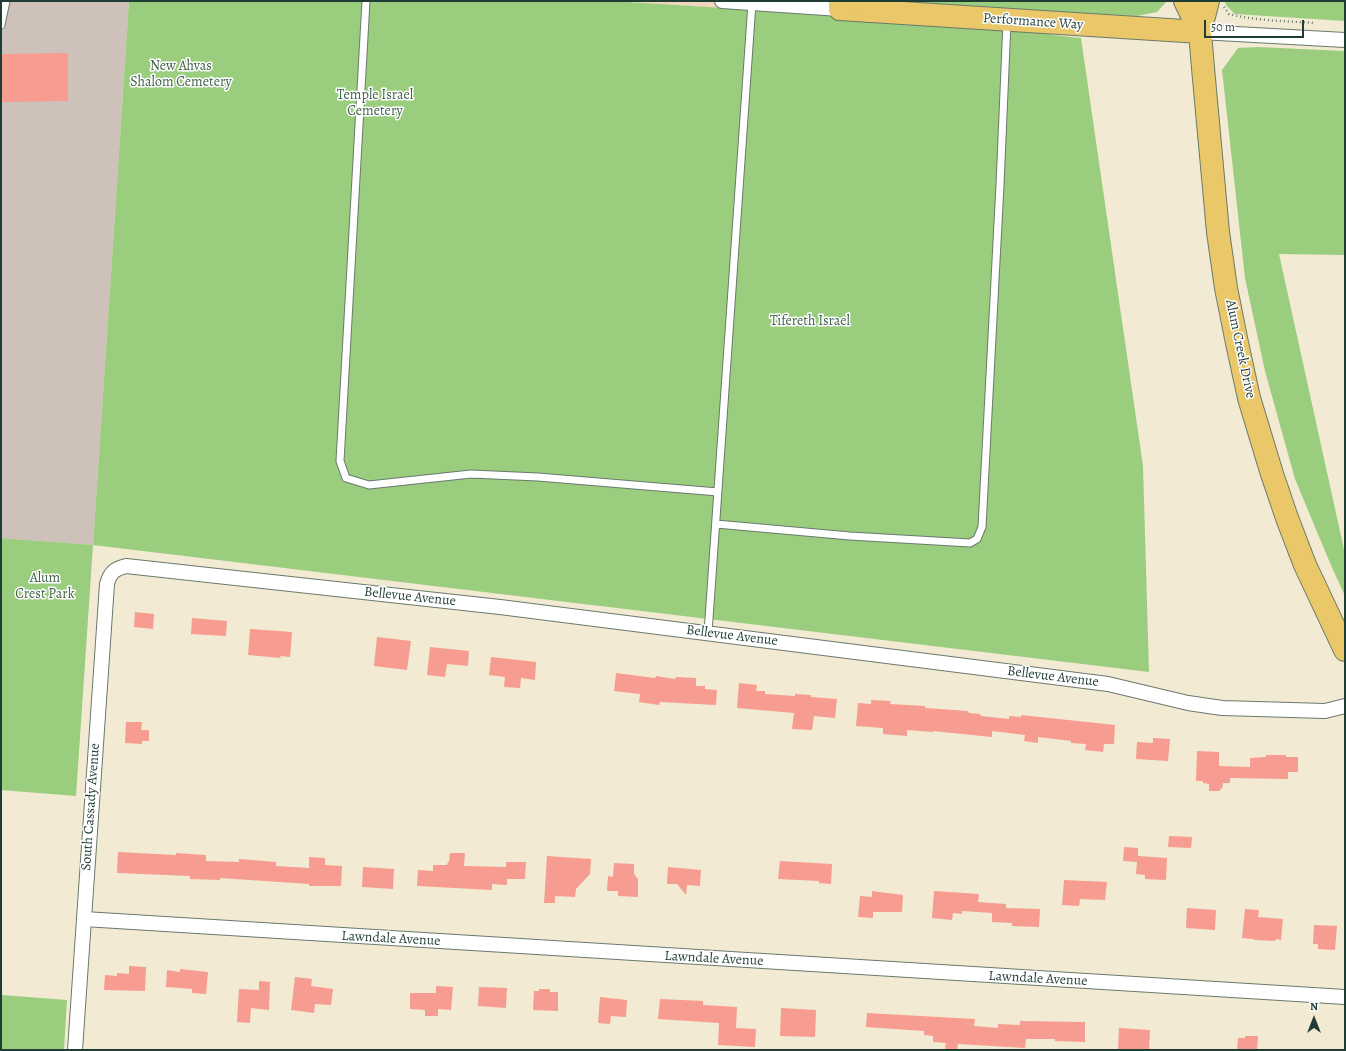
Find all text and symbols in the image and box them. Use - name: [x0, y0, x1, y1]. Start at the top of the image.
- street label: Performance Way: [982, 10, 1084, 34]
- scale bar: [1206, 12, 1306, 38]
- text: 50 m: [1211, 19, 1235, 35]
- park label: New Ahvas Shalom Cemetery: [130, 59, 232, 92]
- park label: Temple Israel Cemetery: [337, 88, 413, 120]
- street label: Alum Creek Drive: [1221, 298, 1259, 400]
- park label: Tifereth Israel: [770, 314, 850, 330]
- park label: Alum Crest Park: [15, 571, 75, 604]
- street label: Bellevue Avenue: [363, 584, 457, 610]
- street label: Bellevue Avenue: [685, 622, 779, 650]
- street label: Bellevue Avenue: [1006, 663, 1100, 691]
- street label: South Cassady Avenue: [78, 743, 104, 871]
- street label: Lawndale Avenue: [341, 928, 441, 950]
- street label: Lawndale Avenue: [664, 948, 764, 970]
- street label: Lawndale Avenue: [988, 968, 1088, 990]
- north arrow: [1294, 999, 1334, 1039]
- text: N: [1310, 999, 1318, 1014]

